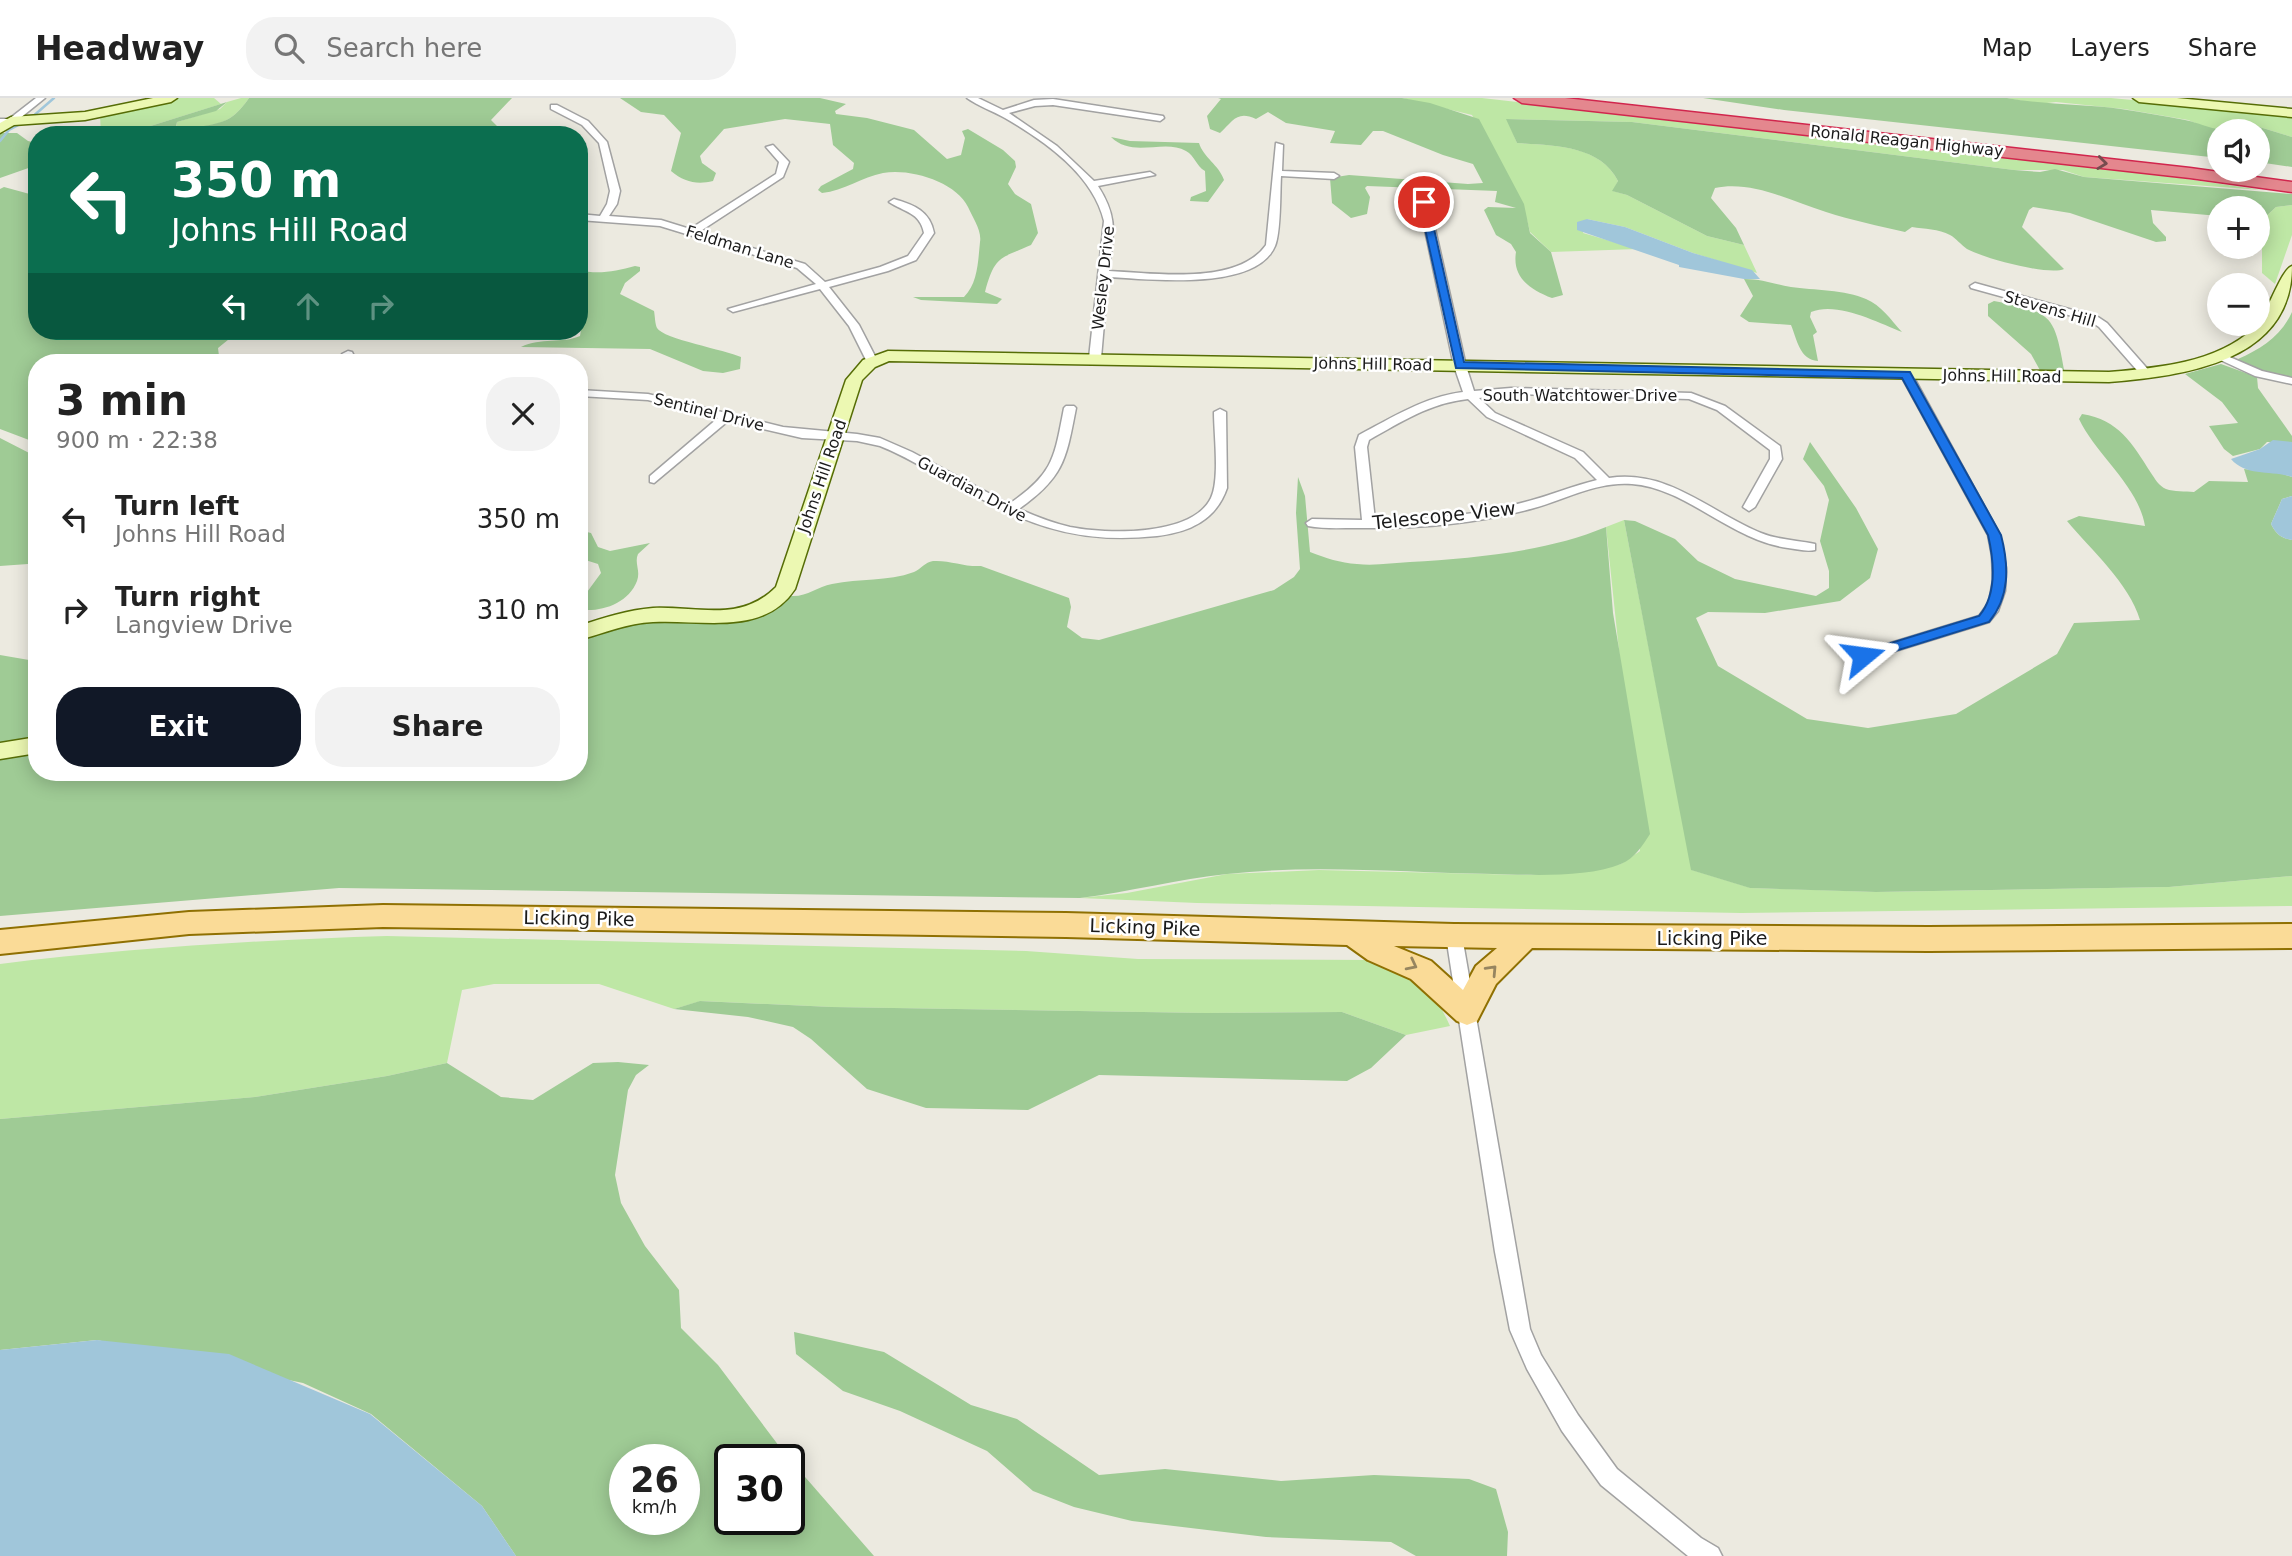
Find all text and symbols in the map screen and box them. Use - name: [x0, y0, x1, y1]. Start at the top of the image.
- search box: [246, 17, 736, 80]
- text: Headway: [35, 29, 204, 68]
- icon: search: [270, 29, 308, 67]
- text: Search here: [326, 33, 482, 63]
- text: Map: [1982, 34, 2032, 62]
- text: Layers: [2070, 34, 2150, 62]
- text: Share: [2188, 34, 2257, 62]
- map controls: [2207, 119, 2270, 336]
- button: sound: [2207, 119, 2270, 182]
- street label: Ronald Reagan Highway: [1809, 121, 2005, 161]
- text: 350 m: [171, 152, 341, 209]
- icon: left: [56, 154, 147, 245]
- one-way arrow: [2096, 156, 2107, 171]
- pin: [1394, 172, 1454, 232]
- icon: arrive: [1405, 183, 1443, 221]
- button: +: [2207, 196, 2270, 259]
- text: Johns Hill Road: [171, 211, 409, 249]
- street label: Feldman Lane: [684, 222, 796, 272]
- street label: Wesley Drive: [1088, 225, 1118, 331]
- button: −: [2207, 273, 2270, 336]
- icon: left: [216, 287, 254, 325]
- icon: ahead: [289, 287, 327, 325]
- icon: right: [362, 287, 400, 325]
- street label: Stevens Hill: [2002, 287, 2098, 331]
- street label: Johns Hill Road: [1312, 353, 1433, 375]
- street label: Johns Hill Road: [1941, 365, 2062, 387]
- text: 3 min: [56, 376, 188, 425]
- button: close: [486, 377, 560, 451]
- street label: South Watchtower Drive: [1483, 386, 1677, 405]
- street label: Sentinel Drive: [652, 389, 766, 435]
- street label: Johns Hill Road: [793, 417, 850, 536]
- text: 900 m · 22:38: [56, 427, 218, 453]
- street label: Guardian Drive: [914, 452, 1030, 526]
- text: Turn left: [115, 491, 239, 521]
- street label: Telescope View: [1370, 497, 1517, 534]
- icon: left: [56, 500, 94, 538]
- text: 350 m: [477, 504, 560, 534]
- text: Johns Hill Road: [115, 521, 286, 547]
- text: Turn right: [115, 582, 260, 612]
- icon: right: [56, 591, 94, 629]
- text: 310 m: [477, 595, 560, 625]
- text: Langview Drive: [115, 612, 293, 638]
- position arrow: [1826, 619, 1900, 693]
- button: Exit: [56, 687, 301, 767]
- button: Share: [315, 687, 560, 767]
- street label: Licking Pike: [523, 906, 635, 930]
- street label: Licking Pike: [1089, 914, 1201, 940]
- street label: Licking Pike: [1656, 927, 1768, 949]
- one-way arrow: [1404, 957, 1417, 971]
- one-way arrow: [1483, 965, 1496, 978]
- speed limit sign: 30: [714, 1444, 805, 1535]
- text: 26: [630, 1460, 679, 1500]
- text: km/h: [632, 1496, 677, 1517]

